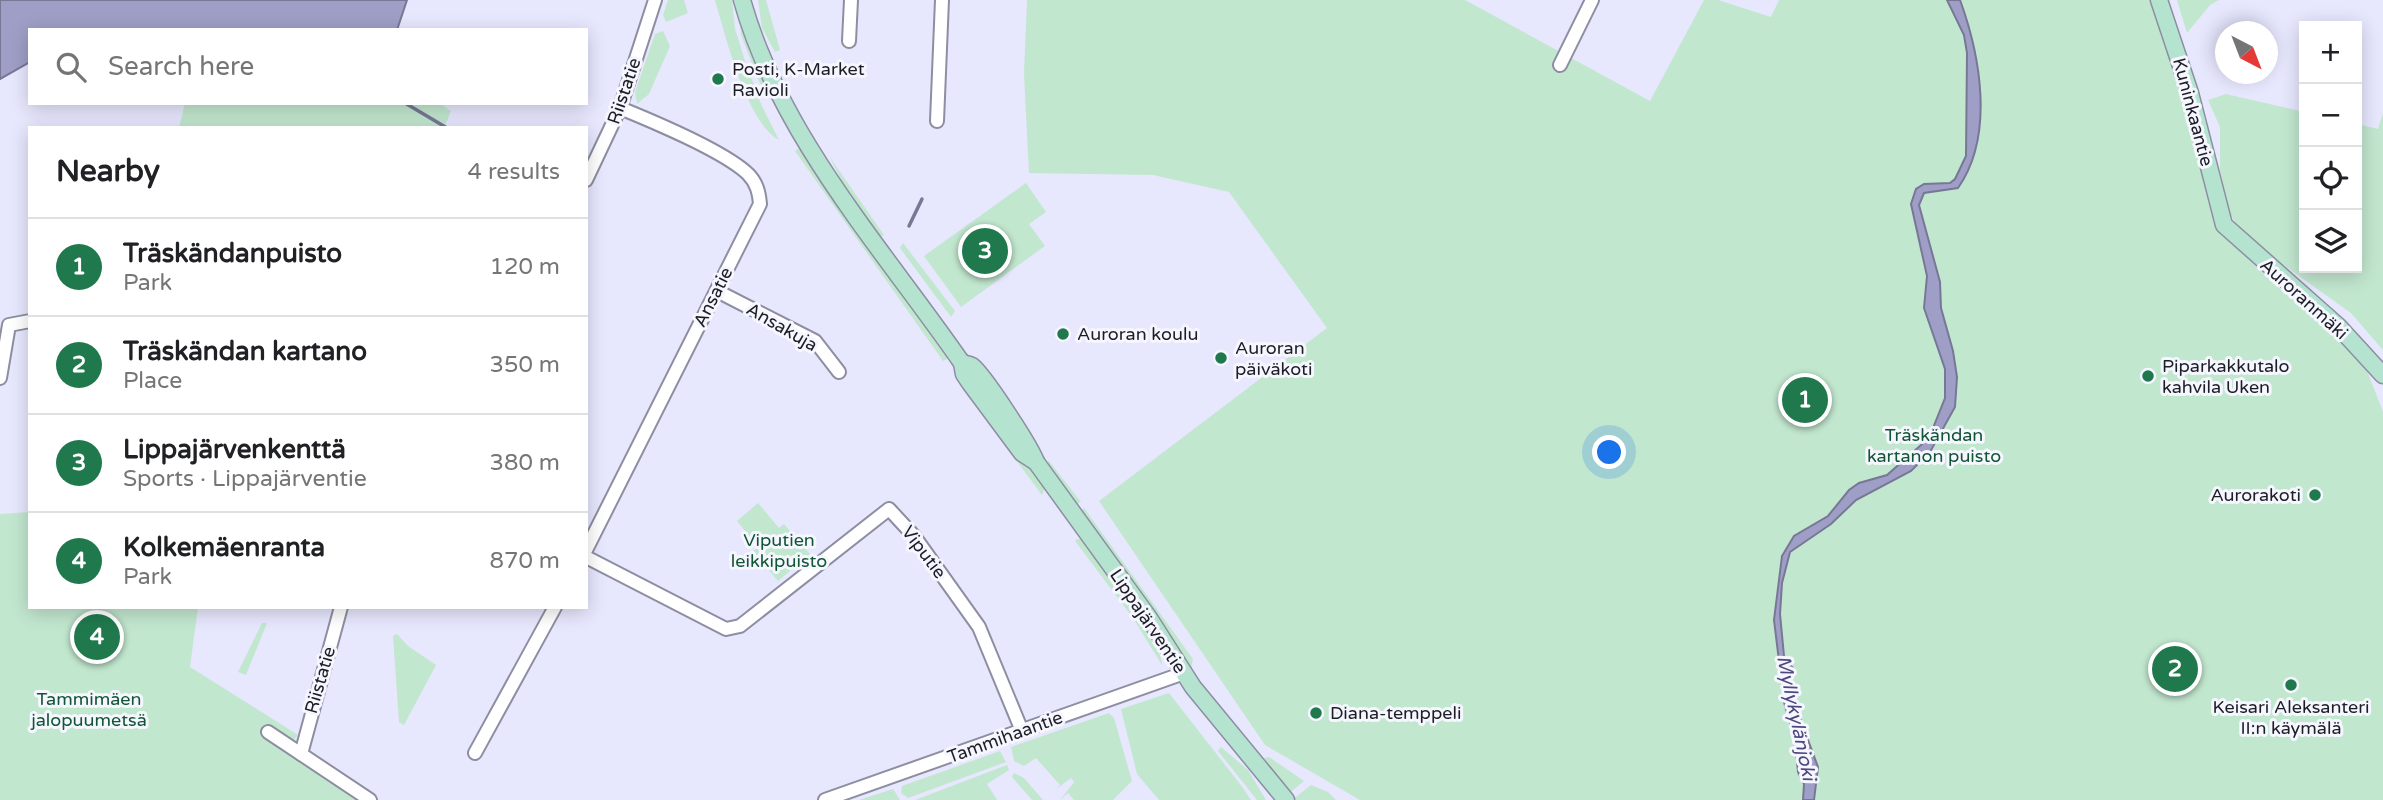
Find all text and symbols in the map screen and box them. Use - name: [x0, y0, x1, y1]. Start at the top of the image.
- north arrow: [2215, 21, 2278, 84]
- map controls: [2299, 21, 2362, 273]
- button: +: [2299, 21, 2362, 84]
- search box: [28, 28, 588, 105]
- icon: search: [52, 48, 90, 86]
- text: Search here: [108, 51, 254, 82]
- street label: Riistatie: [602, 55, 646, 127]
- street label: Kuninkaantie: [2168, 55, 2218, 169]
- place label: Posti, K-Market Ravioli: [732, 58, 865, 101]
- marker: Posti, K-Market Ravioli: [710, 71, 726, 87]
- button: −: [2299, 84, 2362, 147]
- button: locate: [2299, 147, 2362, 210]
- text: Nearby: [56, 153, 160, 190]
- text: 4 results: [467, 158, 560, 186]
- button: layers: [2299, 210, 2362, 273]
- pin: 3: [962, 225, 1008, 277]
- text: Träskändanpuisto: [123, 238, 342, 269]
- text: 1: [72, 253, 86, 281]
- text: 120 m: [490, 253, 560, 281]
- street label: Auroranmäki: [2256, 254, 2352, 344]
- street label: Ansatie: [689, 263, 737, 331]
- text: Park: [123, 269, 172, 297]
- street label: Ansakuja: [743, 298, 821, 356]
- place label: Auroran koulu: [1077, 323, 1198, 345]
- marker: Auroran koulu: [1055, 326, 1071, 342]
- text: Träskändan kartano: [123, 336, 367, 367]
- place label: Auroran päiväkoti: [1235, 337, 1312, 380]
- marker: Auroran päiväkoti: [1213, 350, 1229, 366]
- text: 2: [72, 351, 86, 379]
- text: 350 m: [490, 351, 560, 379]
- place label: Piparkakkutalo kahvila Uken: [2162, 355, 2290, 398]
- text: Place: [123, 367, 182, 395]
- marker: Piparkakkutalo kahvila Uken: [2140, 368, 2156, 384]
- pin: 1: [1782, 374, 1828, 426]
- park label: Träskändan kartanon puisto: [1867, 424, 2001, 467]
- text: Lippajärvenkenttä: [123, 434, 346, 465]
- your location: [1592, 435, 1626, 469]
- text: 3: [72, 449, 86, 477]
- text: 380 m: [490, 449, 560, 477]
- text: Sports · Lippajärventie: [123, 465, 367, 493]
- place label: Aurorakoti: [2210, 484, 2301, 506]
- marker: Aurorakoti: [2307, 487, 2323, 503]
- street label: Viputie: [897, 521, 951, 583]
- park label: Viputien leikkipuisto: [731, 529, 827, 572]
- text: Kolkemäenranta: [123, 532, 325, 563]
- text: 4: [72, 547, 86, 575]
- text: 870 m: [490, 547, 560, 575]
- text: Park: [123, 563, 172, 591]
- street label: Lippajärventie: [1105, 565, 1191, 677]
- pin: 4: [74, 611, 120, 663]
- pin: 2: [2152, 643, 2198, 695]
- street label: Riistatie: [300, 644, 340, 716]
- water label: Myllykylänjoki: [1772, 654, 1820, 785]
- marker: Keisari Aleksanteri II:n käymälä: [2283, 677, 2299, 693]
- park label: Tammimäen jalopuumetsä: [30, 688, 147, 731]
- place label: Keisari Aleksanteri II:n käymälä: [2212, 696, 2370, 739]
- place label: Diana-temppeli: [1330, 702, 1461, 724]
- marker: Diana-temppeli: [1308, 705, 1324, 721]
- street label: Tammihaantie: [945, 706, 1065, 768]

